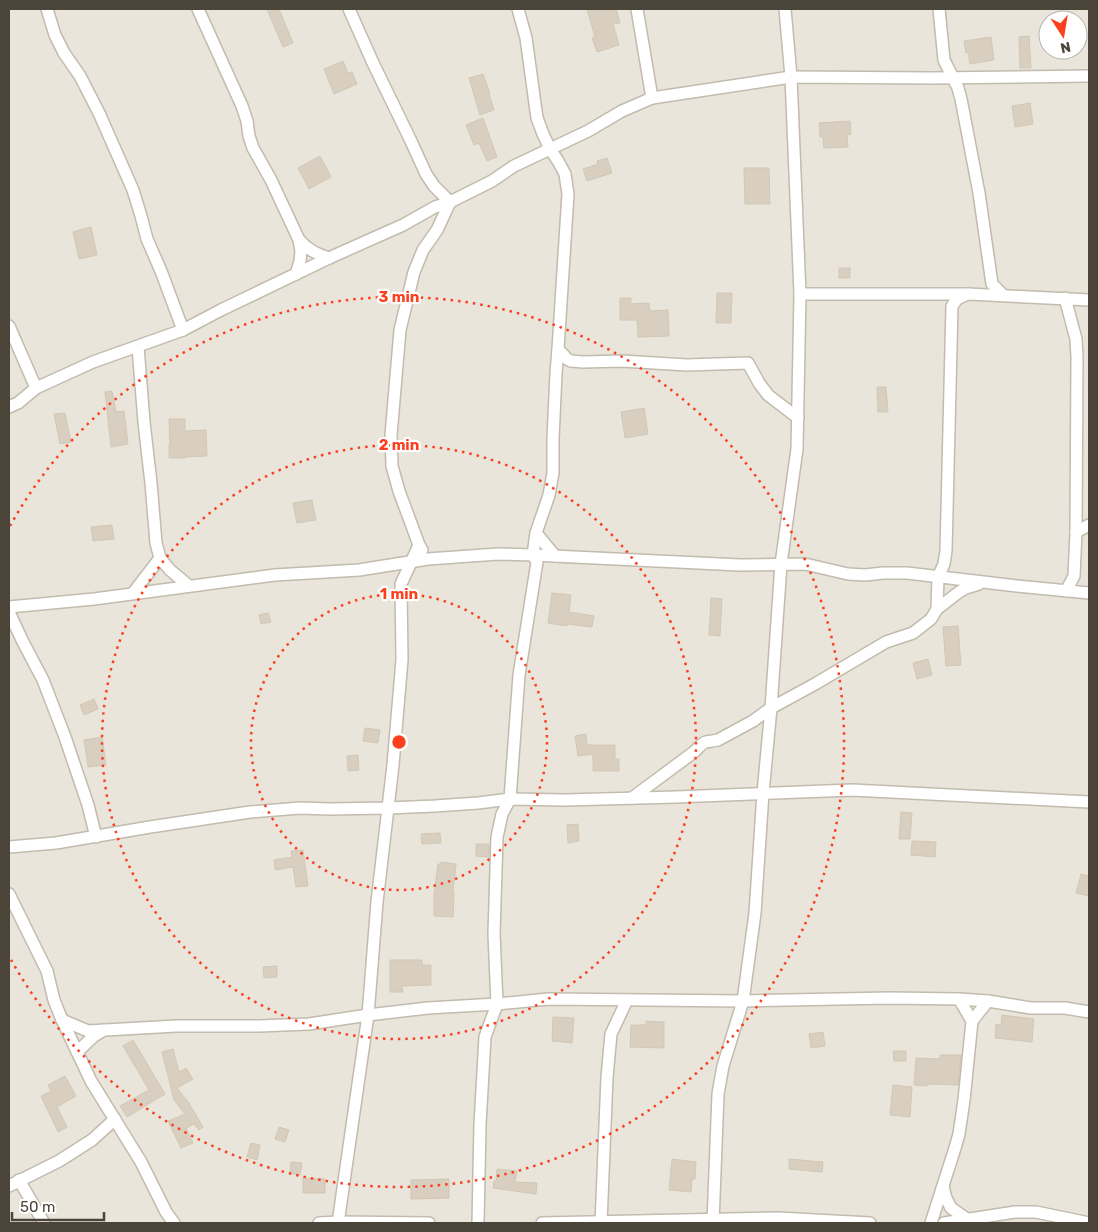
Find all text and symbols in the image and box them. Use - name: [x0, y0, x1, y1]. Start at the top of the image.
- north arrow: [1038, 10, 1088, 60]
- text: N: [1059, 38, 1072, 57]
- text: 3 min: [379, 288, 419, 306]
- text: 2 min: [379, 436, 419, 454]
- text: 1 min: [380, 585, 418, 603]
- centre of rings: [390, 733, 408, 751]
- scale bar: [12, 1190, 105, 1222]
- text: 50 m: [20, 1198, 55, 1216]

